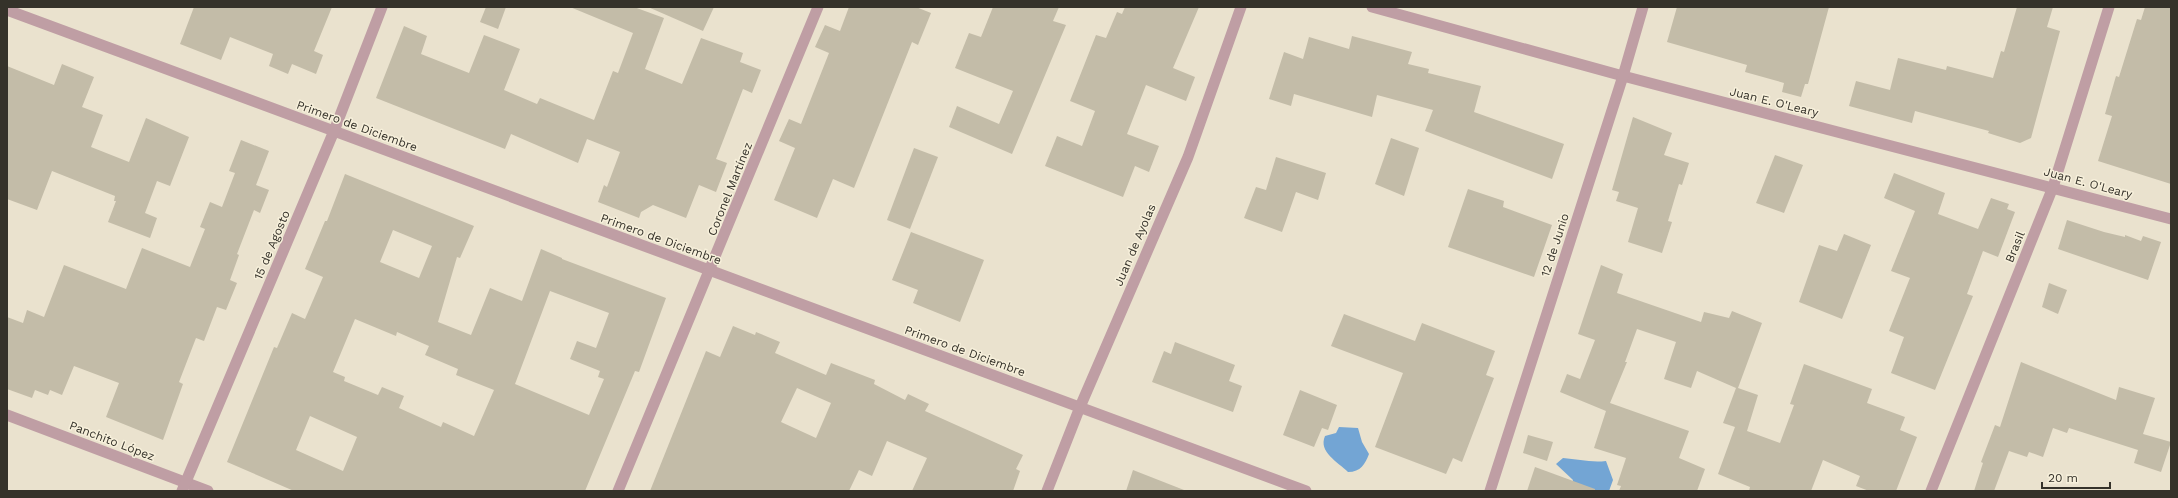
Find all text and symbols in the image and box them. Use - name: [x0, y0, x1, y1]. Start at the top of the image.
- street label: Juan E. O'Leary: [1728, 84, 1821, 120]
- street label: Primero de Diciembre: [295, 98, 419, 154]
- street label: Coronel Martínez: [705, 140, 755, 238]
- street label: Juan E. O'Leary: [2042, 164, 2134, 202]
- street label: Juan de Ayolas: [1111, 202, 1159, 288]
- street label: 15 de Agosto: [251, 208, 293, 282]
- street label: Primero de Diciembre: [599, 211, 723, 267]
- street label: 12 de Junio: [1538, 211, 1572, 279]
- street label: Brasil: [2002, 229, 2028, 265]
- street label: Primero de Diciembre: [903, 323, 1027, 379]
- street label: Panchito López: [67, 418, 157, 464]
- scale bar: [2042, 464, 2110, 490]
- text: 20 m: [2048, 471, 2078, 485]

